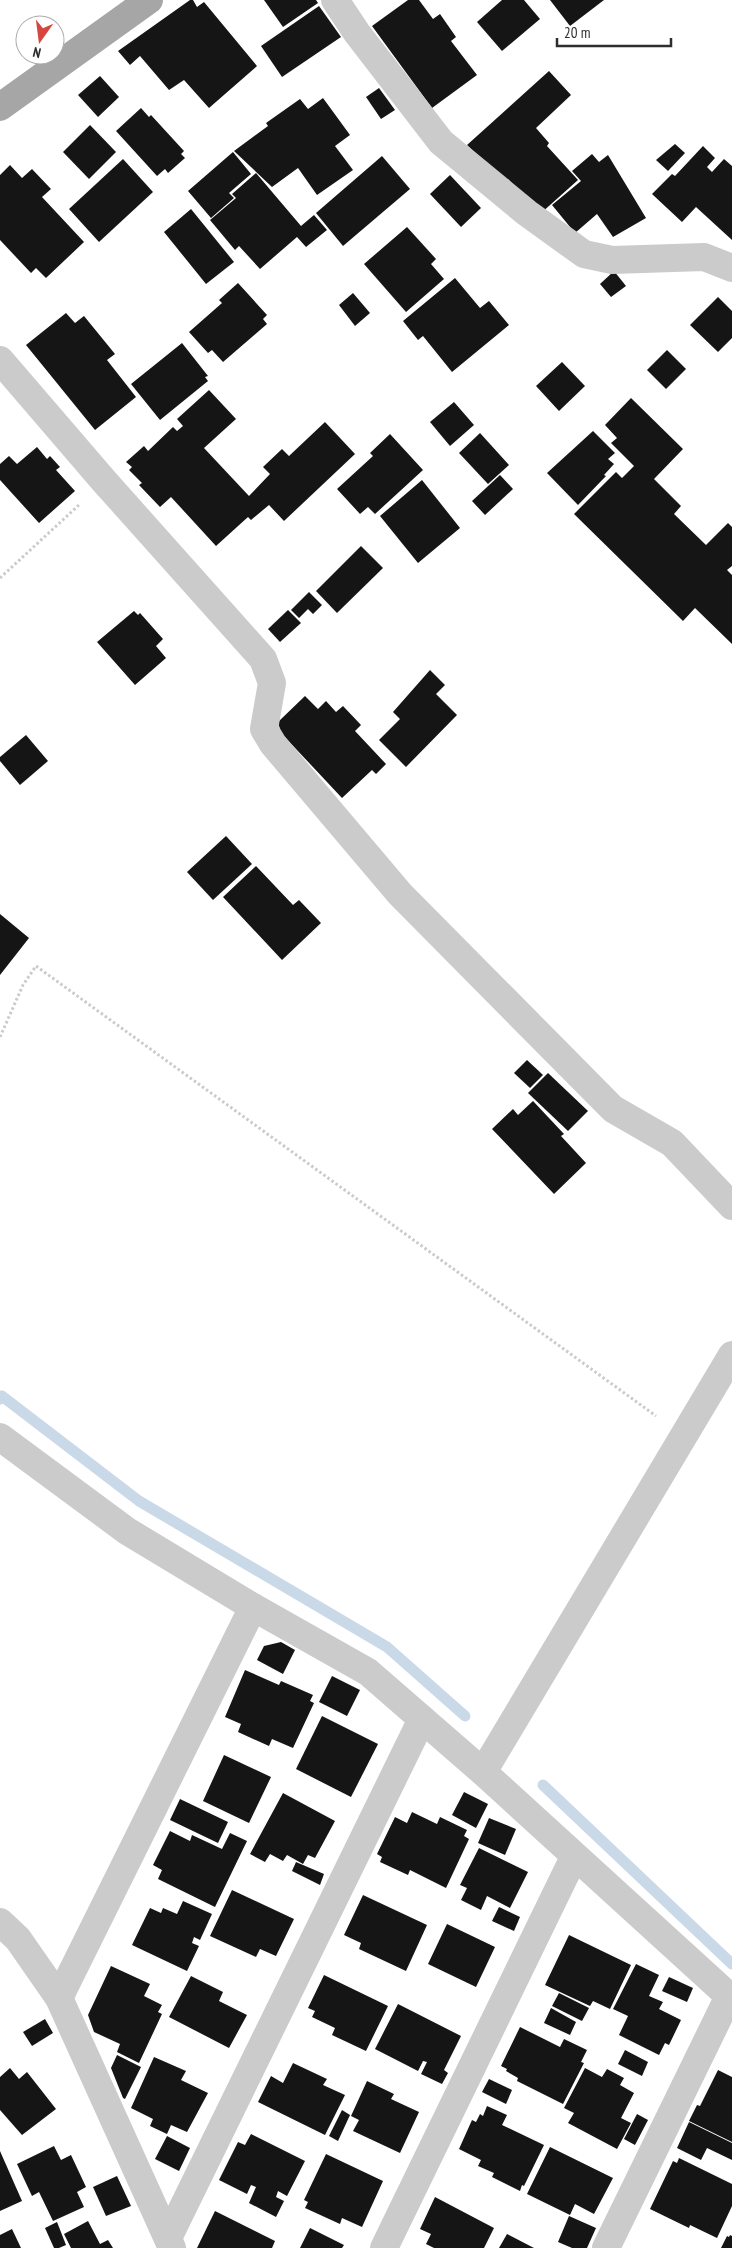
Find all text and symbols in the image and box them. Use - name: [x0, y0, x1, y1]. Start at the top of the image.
- north arrow: [15, 15, 65, 65]
- scale bar: [557, 15, 671, 47]
- text: 20 m: [564, 23, 590, 42]
- text: N: [31, 43, 43, 62]

